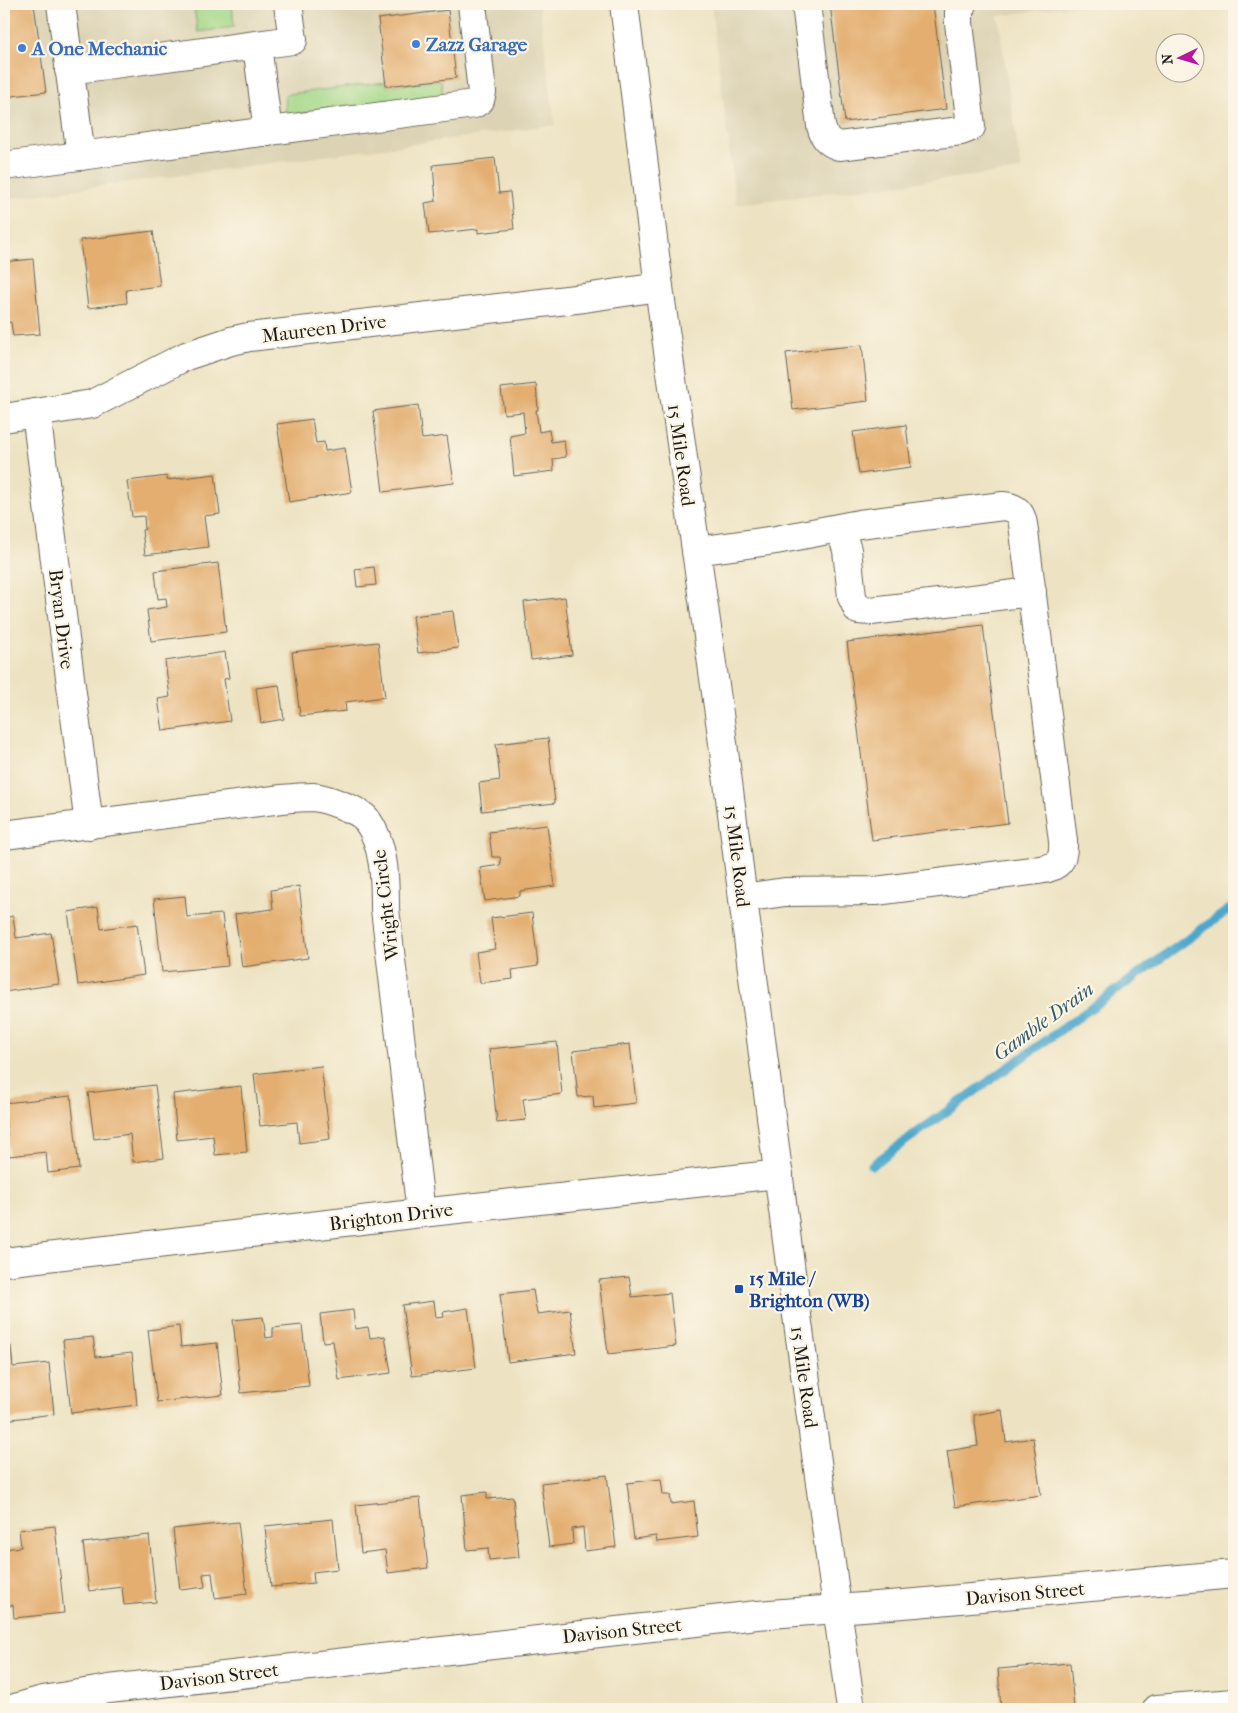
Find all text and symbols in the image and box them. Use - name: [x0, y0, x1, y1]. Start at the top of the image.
- north arrow: [1156, 32, 1206, 82]
- place label: Zazz Garage: [426, 34, 528, 56]
- place label: A One Mechanic: [31, 38, 168, 60]
- marker: Zazz Garage: [410, 38, 422, 50]
- marker: A One Mechanic: [16, 42, 28, 54]
- text: N: [1159, 53, 1176, 65]
- street label: Maureen Drive: [261, 310, 388, 348]
- street label: 15 Mile Road: [663, 403, 699, 508]
- street label: Bryan Drive: [44, 568, 78, 670]
- street label: 15 Mile Road: [720, 804, 754, 909]
- street label: Wright Circle: [368, 848, 404, 963]
- water label: Gamble Drain: [989, 977, 1098, 1066]
- street label: Brighton Drive: [328, 1198, 454, 1235]
- place label: 15 Mile / Brighton (WB): [749, 1268, 870, 1312]
- marker: 15 Mile / Brighton (WB): [733, 1283, 745, 1295]
- street label: 15 Mile Road: [786, 1325, 822, 1430]
- street label: Davison Street: [964, 1578, 1086, 1610]
- street label: Davison Street: [561, 1614, 683, 1648]
- street label: Davison Street: [158, 1659, 280, 1695]

